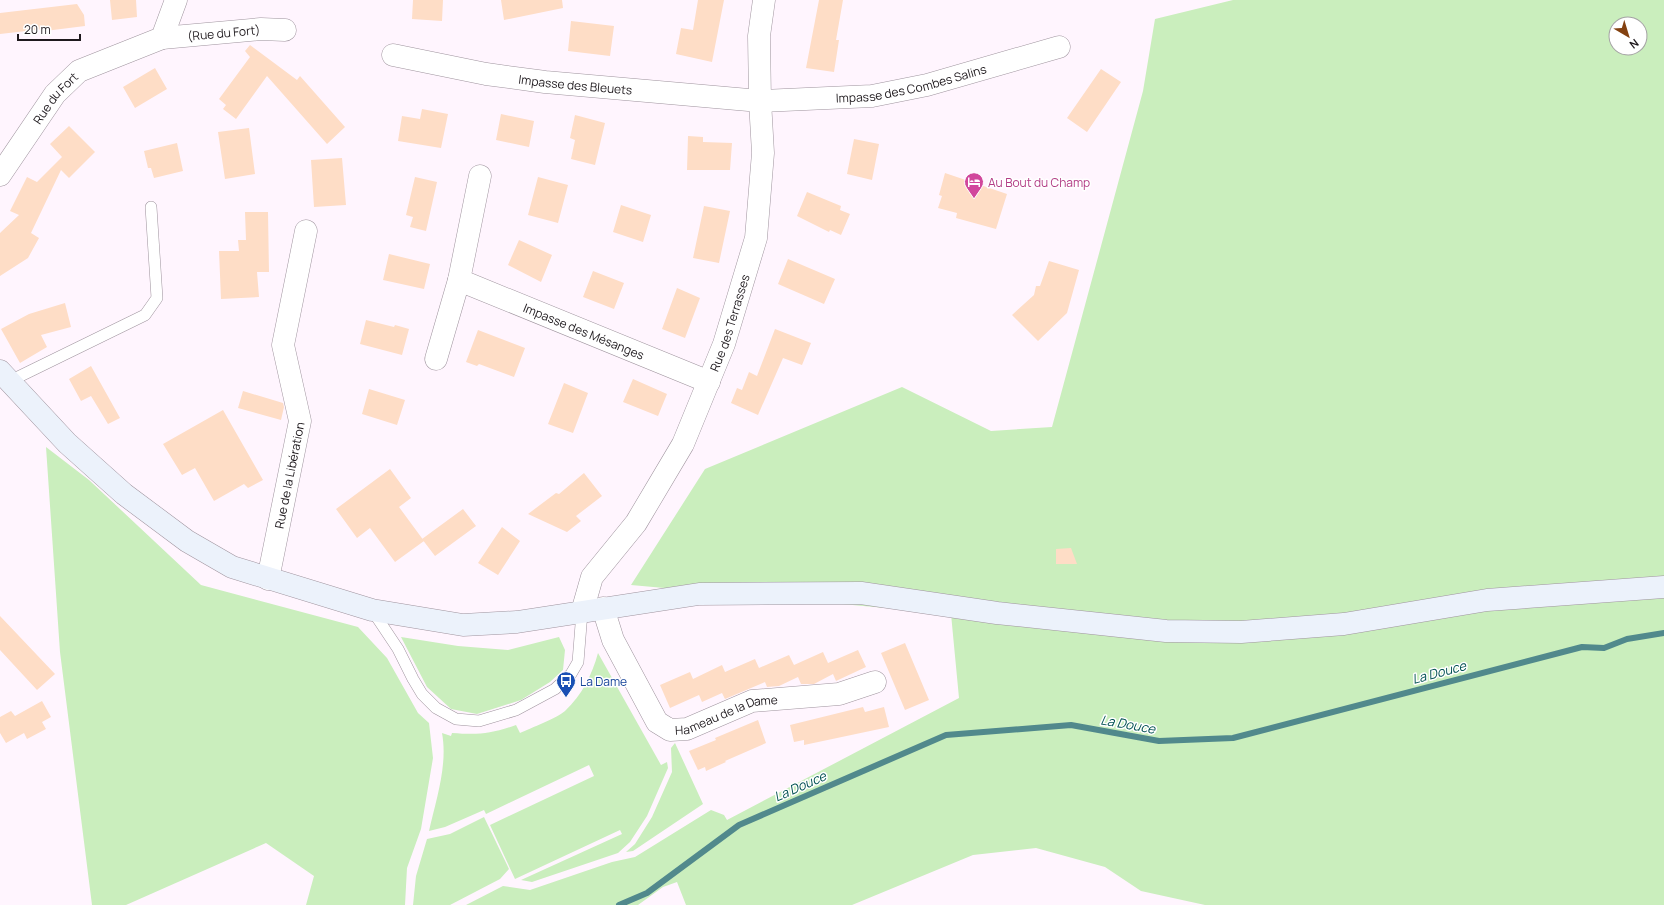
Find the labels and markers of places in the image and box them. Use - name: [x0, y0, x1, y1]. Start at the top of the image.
- hotel icon: Au Bout du Champ: [963, 171, 985, 199]
- place label: Au Bout du Champ: [988, 174, 1090, 191]
- bus stop icon: La Dame: [555, 670, 577, 698]
- place label: La Dame: [580, 673, 627, 690]

